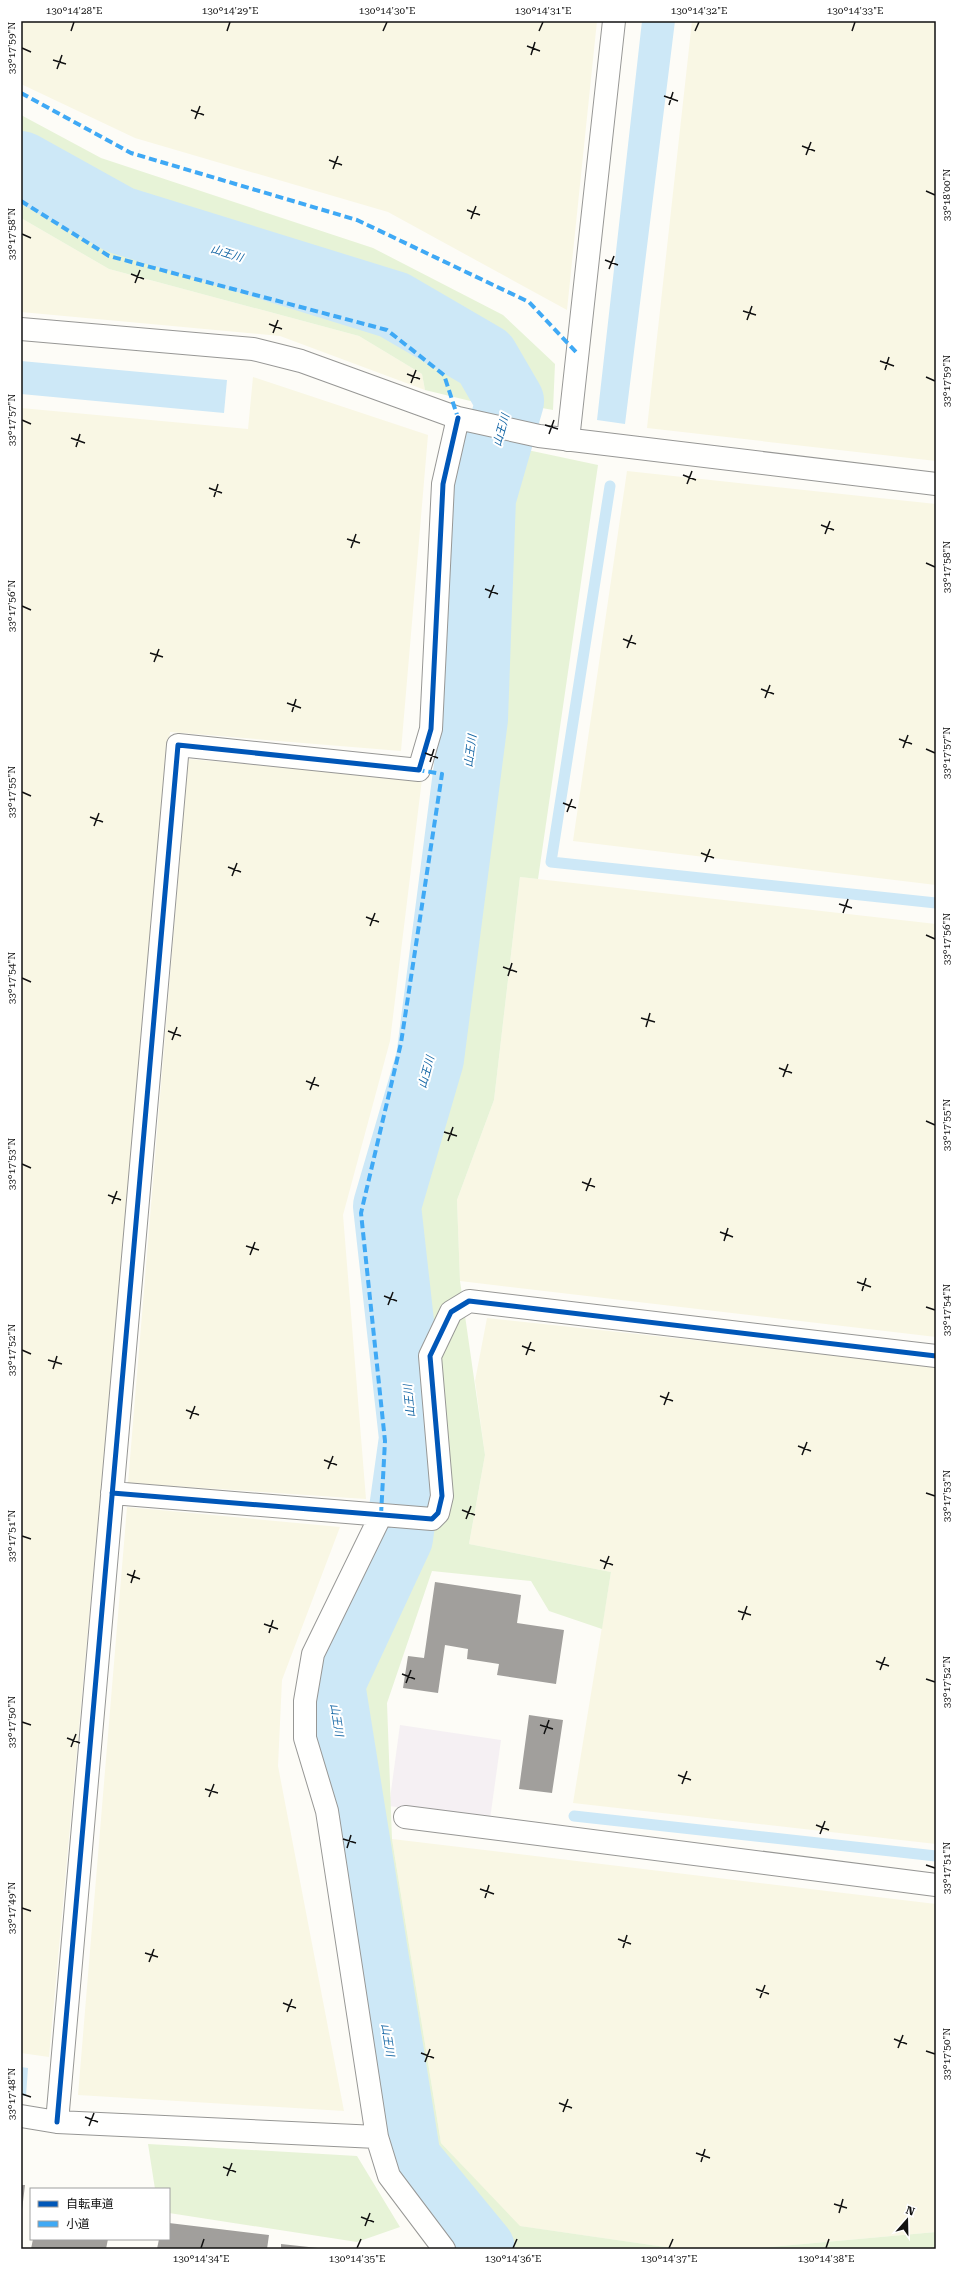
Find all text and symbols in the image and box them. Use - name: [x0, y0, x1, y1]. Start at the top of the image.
- text: 130°14'28"E: [46, 5, 102, 16]
- text: 130°14'29"E: [202, 5, 258, 16]
- text: 130°14'30"E: [359, 5, 415, 16]
- text: 130°14'31"E: [515, 5, 571, 16]
- text: 130°14'32"E: [671, 5, 727, 16]
- text: 130°14'33"E: [827, 5, 883, 16]
- text: 33°17'59"N: [6, 22, 17, 74]
- text: 33°18'00"N: [941, 169, 952, 221]
- text: 33°17'58"N: [6, 208, 17, 260]
- water label: 山王川: [209, 242, 245, 265]
- text: 33°17'59"N: [941, 355, 952, 407]
- text: 33°17'57"N: [6, 394, 17, 446]
- water label: 山王川: [491, 412, 513, 448]
- text: 33°17'58"N: [941, 541, 952, 593]
- text: 33°17'56"N: [6, 580, 17, 632]
- text: 33°17'57"N: [941, 727, 952, 779]
- water label: 山王川: [462, 733, 479, 768]
- text: 33°17'55"N: [6, 766, 17, 818]
- text: 33°17'56"N: [941, 913, 952, 965]
- text: 33°17'54"N: [6, 952, 17, 1004]
- water label: 山王川: [416, 1054, 437, 1090]
- text: 33°17'55"N: [941, 1099, 952, 1151]
- text: 33°17'53"N: [6, 1138, 17, 1190]
- text: 33°17'54"N: [941, 1284, 952, 1336]
- text: 33°17'52"N: [6, 1324, 17, 1376]
- water label: 山王川: [401, 1383, 418, 1418]
- text: 33°17'53"N: [941, 1470, 952, 1522]
- text: 33°17'51"N: [6, 1510, 17, 1562]
- text: 33°17'52"N: [941, 1656, 952, 1708]
- text: 33°17'50"N: [6, 1696, 17, 1748]
- water label: 山王川: [328, 1703, 346, 1738]
- text: 33°17'51"N: [941, 1842, 952, 1894]
- text: 33°17'49"N: [6, 1882, 17, 1934]
- water label: 山王川: [379, 2023, 397, 2058]
- text: 33°17'50"N: [941, 2028, 952, 2080]
- text: 33°17'48"N: [6, 2068, 17, 2120]
- legend: [30, 2188, 170, 2240]
- text: 自転車道: [66, 2197, 114, 2211]
- north arrow: [887, 2200, 927, 2240]
- text: N: [904, 2204, 917, 2219]
- text: 小道: [66, 2217, 90, 2231]
- text: 130°14'34"E: [173, 2253, 229, 2264]
- text: 130°14'35"E: [329, 2253, 385, 2264]
- text: 130°14'36"E: [485, 2253, 541, 2264]
- text: 130°14'37"E: [641, 2253, 697, 2264]
- text: 130°14'38"E: [798, 2253, 854, 2264]

